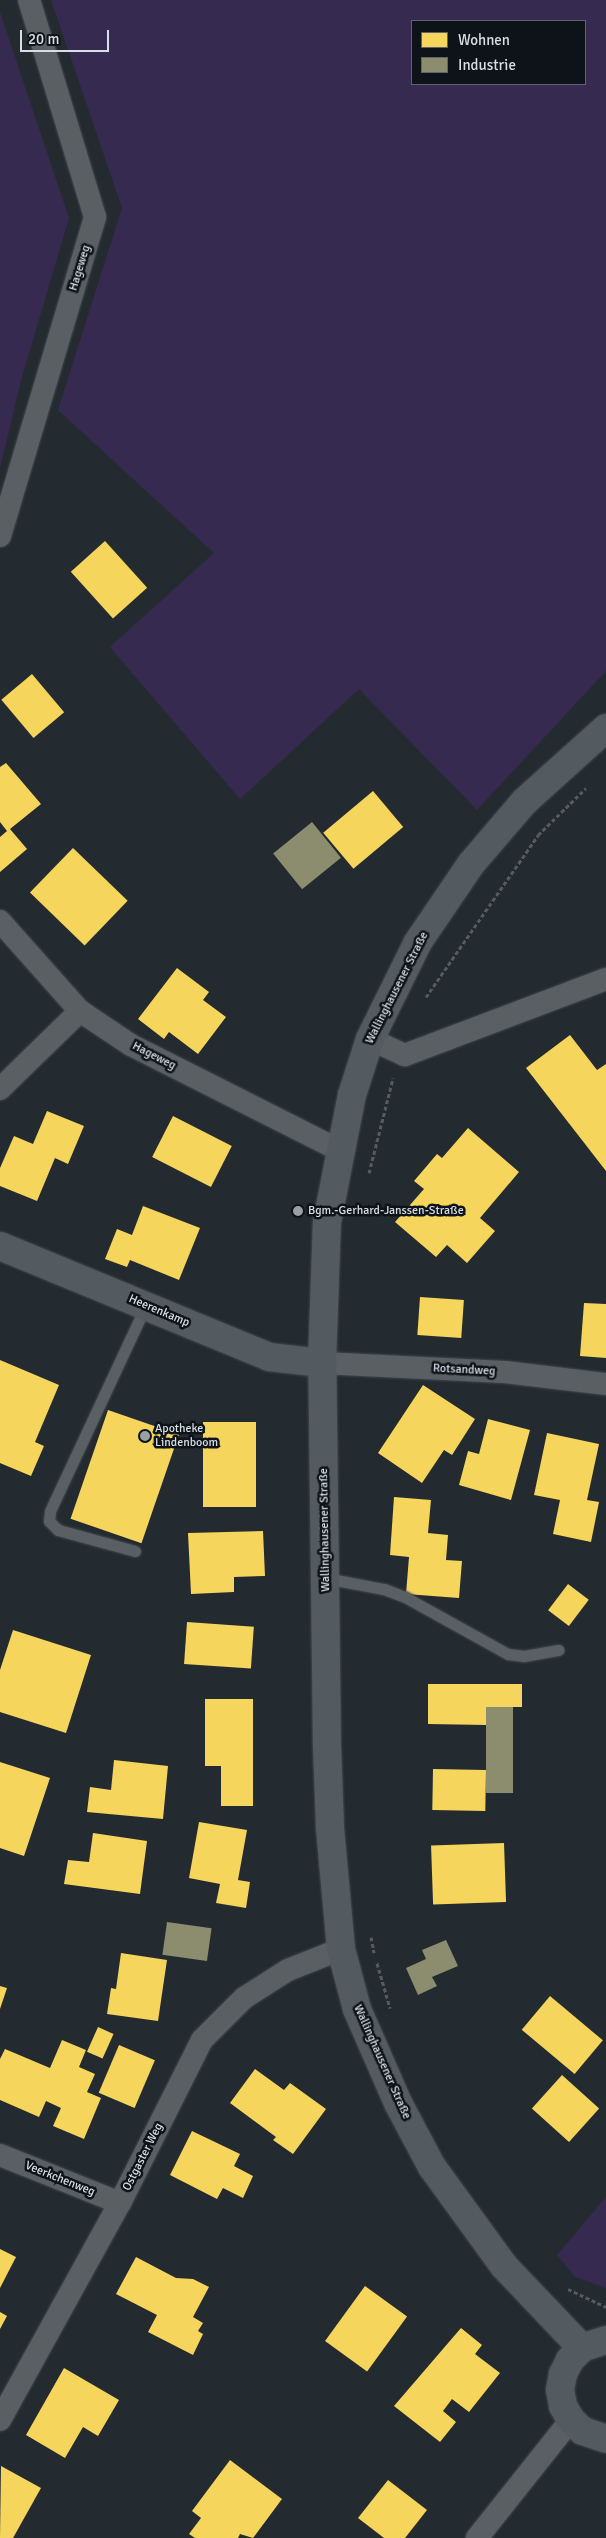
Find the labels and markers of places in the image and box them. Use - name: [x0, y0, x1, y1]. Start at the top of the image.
- place label: Bgm.-Gerhard-Janssen-Straße: [308, 1204, 464, 1218]
- marker: Bgm.-Gerhard-Janssen-Straße: [292, 1205, 304, 1217]
- place label: Apotheke Lindenboom: [155, 1422, 218, 1450]
- marker: Apotheke Lindenboom: [139, 1430, 151, 1442]

